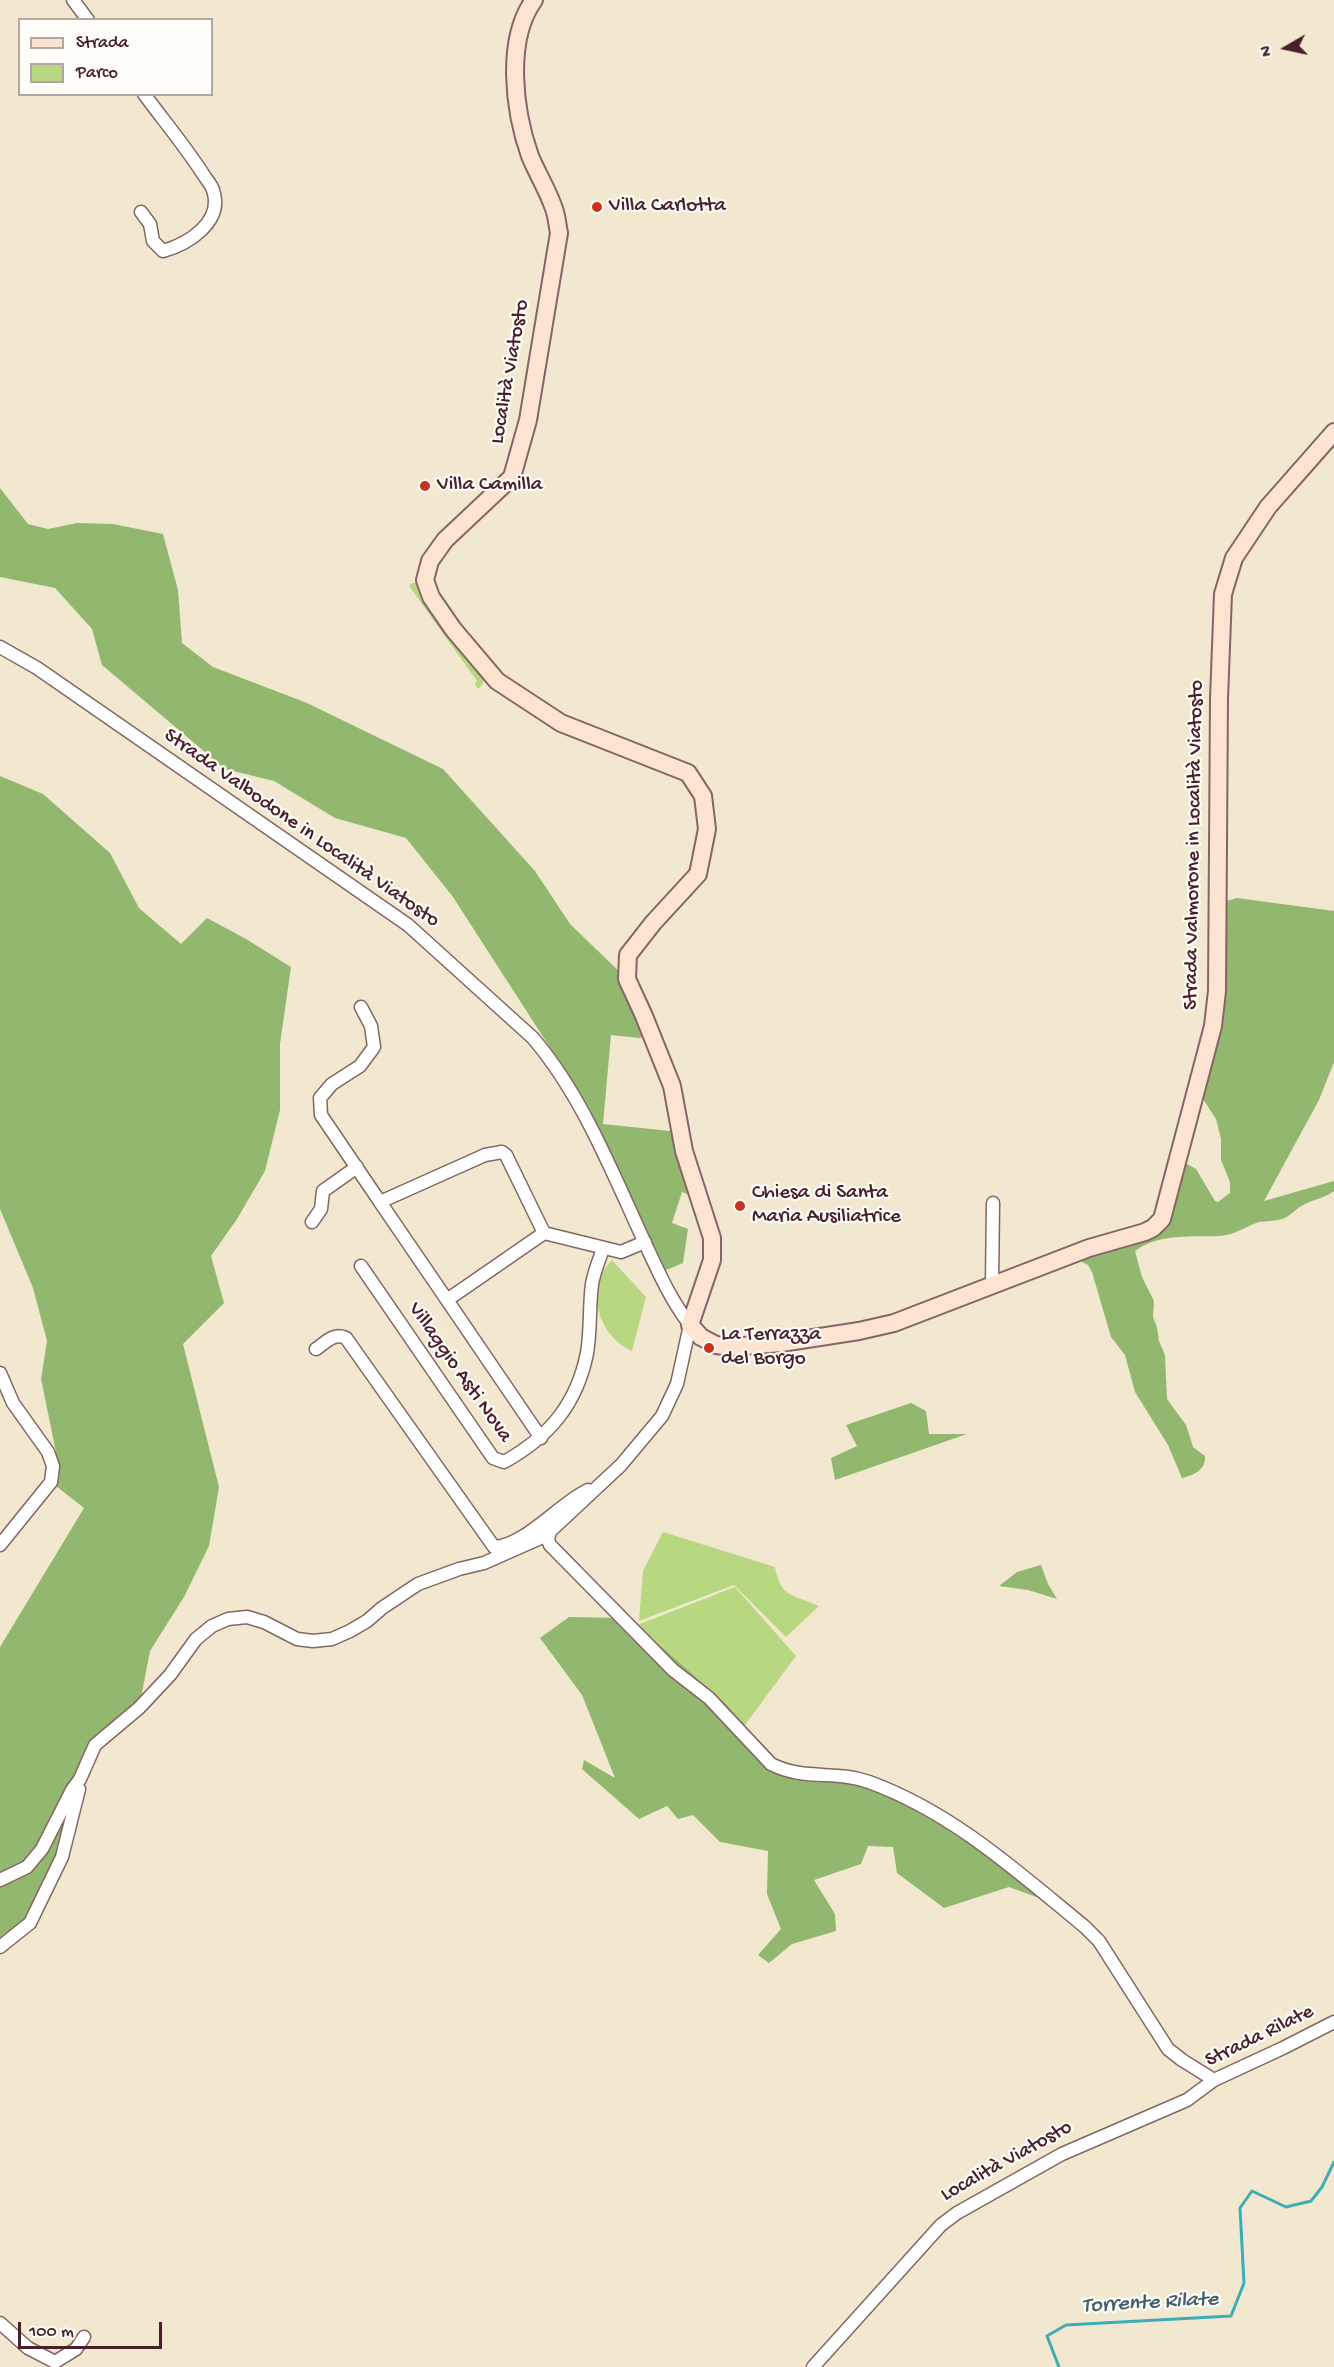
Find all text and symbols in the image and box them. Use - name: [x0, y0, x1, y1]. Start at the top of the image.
- legend: [18, 18, 213, 96]
- north arrow: [1256, 18, 1316, 78]
- text: Strada: [76, 33, 129, 54]
- text: N: [1258, 44, 1278, 58]
- text: Parco: [76, 63, 118, 84]
- place label: Villa Carlotta: [609, 194, 726, 220]
- marker: Villa Carlotta: [590, 200, 604, 214]
- street label: Località Viatosto: [486, 298, 536, 446]
- place label: Villa Camilla: [437, 473, 543, 499]
- marker: Villa Camilla: [418, 479, 432, 493]
- street label: Strada Valmorone in Località Viatosto: [1180, 680, 1210, 1010]
- street label: Strada Valbodone in Località Viatosto: [158, 724, 444, 934]
- place label: Chiesa di Santa Maria Ausiliatrice: [752, 1181, 901, 1231]
- marker: Chiesa di Santa Maria Ausiliatrice: [733, 1199, 747, 1213]
- street label: Villaggio Asti Nova: [401, 1298, 517, 1448]
- place label: La Terrazza del Borgo: [721, 1323, 821, 1373]
- marker: La Terrazza del Borgo: [702, 1341, 716, 1355]
- street label: Strada Rilate: [1202, 2000, 1318, 2074]
- street label: Località Viatosto: [937, 2116, 1077, 2208]
- water label: Torrente Rilate: [1081, 2287, 1219, 2321]
- scale bar: [21, 2310, 165, 2348]
- text: 100 m: [29, 2322, 74, 2343]

